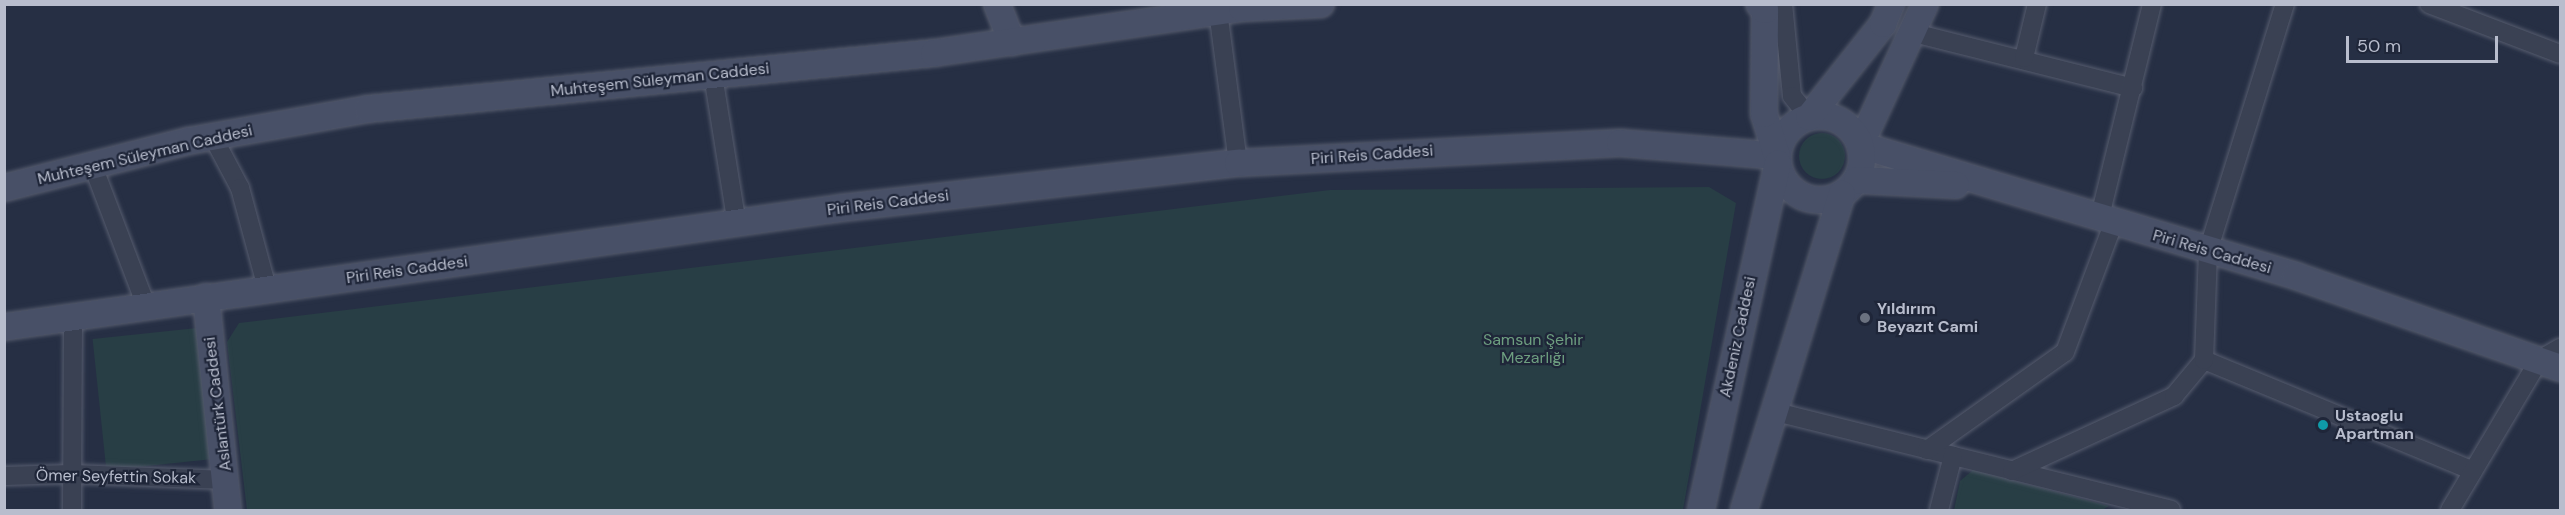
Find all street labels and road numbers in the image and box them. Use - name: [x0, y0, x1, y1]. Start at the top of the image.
- street label: Muhteşem Süleyman Caddesi: [550, 59, 770, 101]
- street label: Muhteşem Süleyman Caddesi: [36, 121, 254, 189]
- street label: Piri Reis Caddesi: [1310, 141, 1434, 169]
- street label: Piri Reis Caddesi: [826, 186, 950, 220]
- street label: Piri Reis Caddesi: [2150, 226, 2274, 278]
- street label: Piri Reis Caddesi: [345, 252, 469, 288]
- street label: Akdeniz Caddesi: [1716, 275, 1760, 399]
- street label: Aslantürk Caddesi: [200, 336, 236, 472]
- street label: Ömer Seyfettin Sokak: [36, 466, 196, 488]

